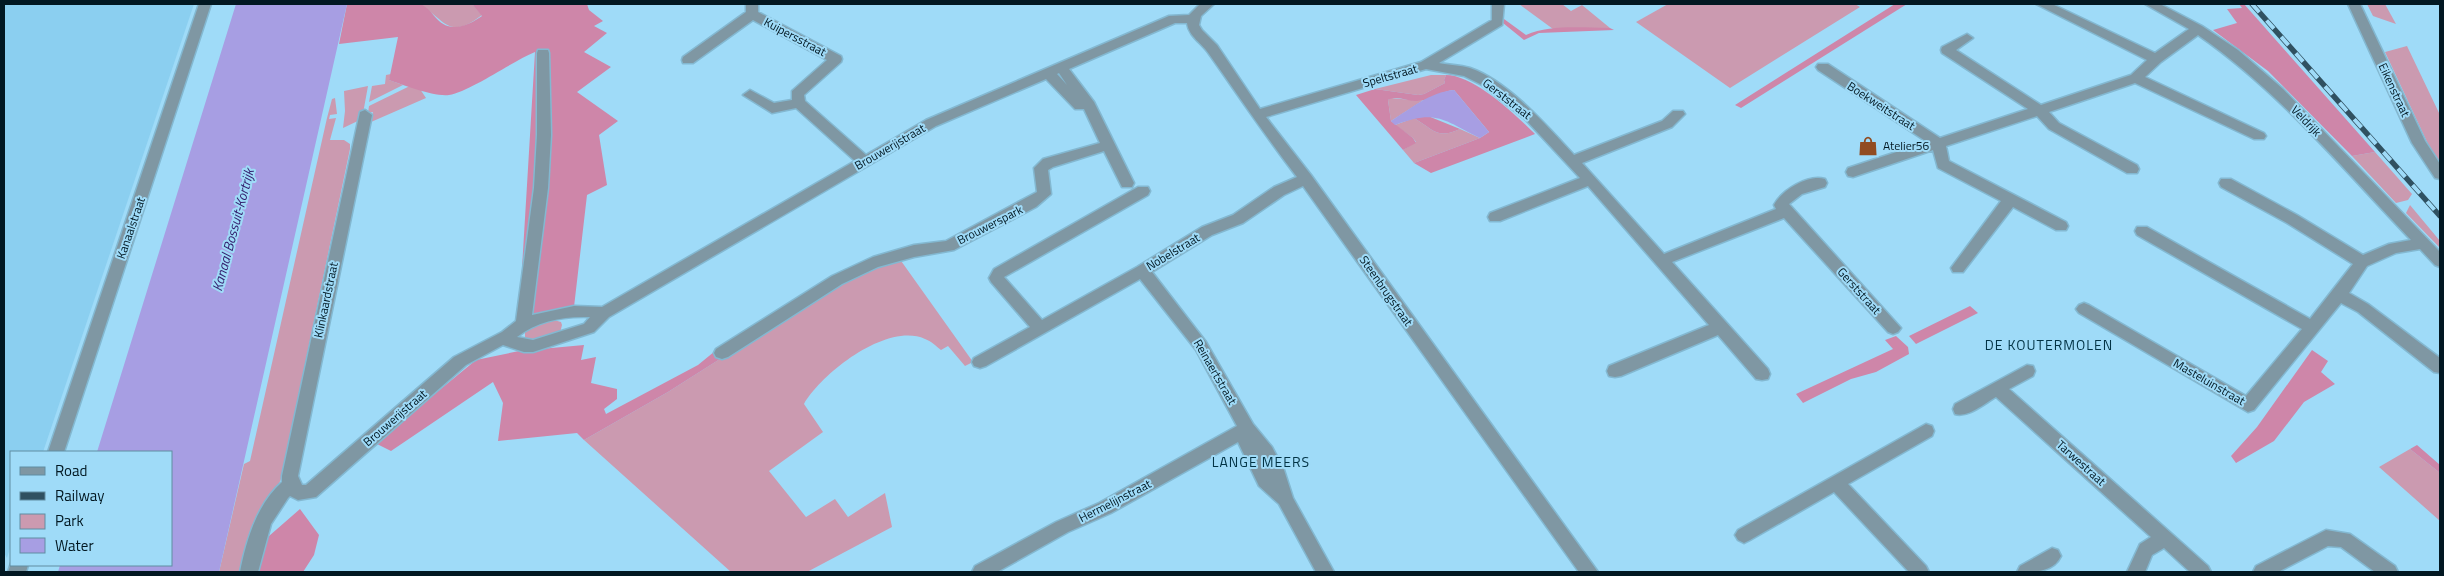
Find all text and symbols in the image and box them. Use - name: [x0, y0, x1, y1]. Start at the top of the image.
- street label: Kuipersstraat: [761, 12, 830, 61]
- street label: Speltstraat: [1360, 58, 1420, 92]
- street label: Eikenstraat: [2374, 60, 2416, 121]
- street label: Gerststraat: [1479, 73, 1536, 124]
- street label: Boekweitstraat: [1844, 76, 1920, 135]
- street label: Veldrijk: [2287, 101, 2326, 141]
- street label: Brouwerijstraat: [851, 118, 929, 175]
- shop icon: Atelier56: [1857, 135, 1879, 157]
- place label: Atelier56: [1883, 136, 1930, 155]
- water label: Kanaal Bossuit-Kortrijk: [206, 165, 259, 293]
- street label: Kanaalstraat: [111, 194, 150, 261]
- street label: Brouwerspark: [954, 200, 1026, 249]
- street label: Nobelstraat: [1142, 228, 1204, 275]
- street label: Steenbrugstraat: [1355, 252, 1418, 331]
- street label: Klinkaardstraat: [308, 260, 343, 339]
- street label: Gerststraat: [1833, 263, 1886, 319]
- district label: DE KOUTERMOLEN: [1985, 334, 2113, 355]
- street label: Reinaertstraat: [1189, 335, 1242, 409]
- street label: Masteluinstraat: [2170, 353, 2249, 410]
- street label: Brouwerijstraat: [359, 384, 431, 451]
- street label: Tarwestraat: [2052, 435, 2111, 491]
- legend: [10, 451, 172, 566]
- district label: LANGE MEERS: [1212, 451, 1310, 472]
- text: Road: [55, 459, 87, 482]
- street label: Hermelijnstraat: [1075, 474, 1155, 527]
- text: Railway: [55, 484, 105, 507]
- text: Park: [55, 509, 84, 532]
- text: Water: [55, 534, 94, 557]

